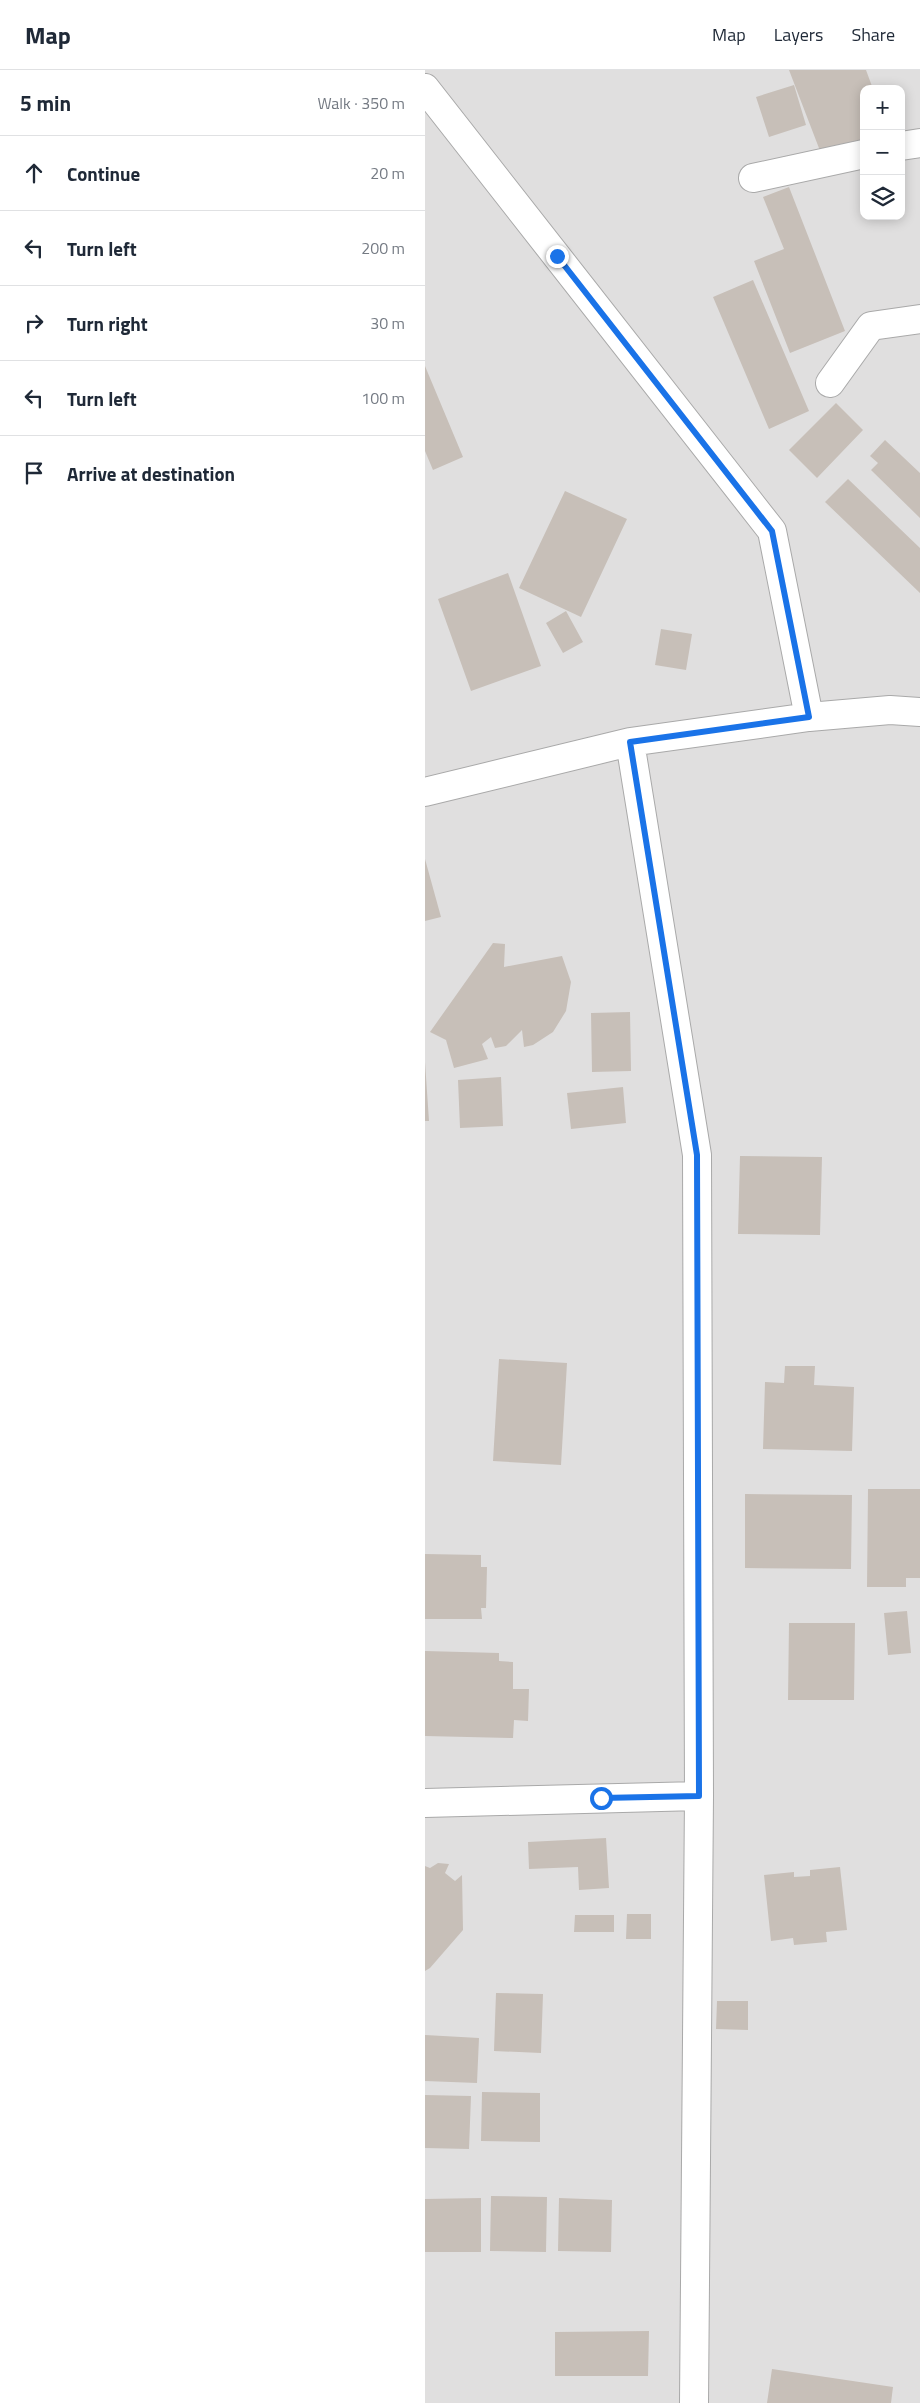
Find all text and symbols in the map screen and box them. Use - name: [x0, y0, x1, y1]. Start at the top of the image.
- text: Map: [25, 17, 71, 53]
- text: Map: [712, 21, 746, 48]
- text: Layers: [774, 21, 823, 48]
- text: Share: [851, 21, 895, 48]
- map controls: [860, 85, 905, 220]
- button: +: [860, 85, 905, 130]
- text: 5 min: [20, 87, 71, 119]
- text: Walk · 350 m: [317, 91, 405, 115]
- button: −: [860, 130, 905, 175]
- icon: ahead: [20, 159, 48, 187]
- text: Continue: [67, 159, 140, 188]
- text: 20 m: [370, 161, 405, 185]
- button: layers: [860, 175, 905, 220]
- icon: left: [20, 234, 48, 262]
- text: Turn left: [67, 234, 137, 263]
- text: 200 m: [361, 236, 405, 260]
- route end: [546, 245, 569, 268]
- icon: right: [20, 309, 48, 337]
- text: Turn right: [67, 309, 148, 338]
- text: 30 m: [370, 311, 405, 335]
- icon: left: [20, 384, 48, 412]
- text: Turn left: [67, 384, 137, 413]
- text: 100 m: [361, 386, 405, 410]
- icon: arrive: [20, 459, 48, 487]
- text: Arrive at destination: [67, 459, 235, 488]
- route start: [590, 1787, 613, 1810]

